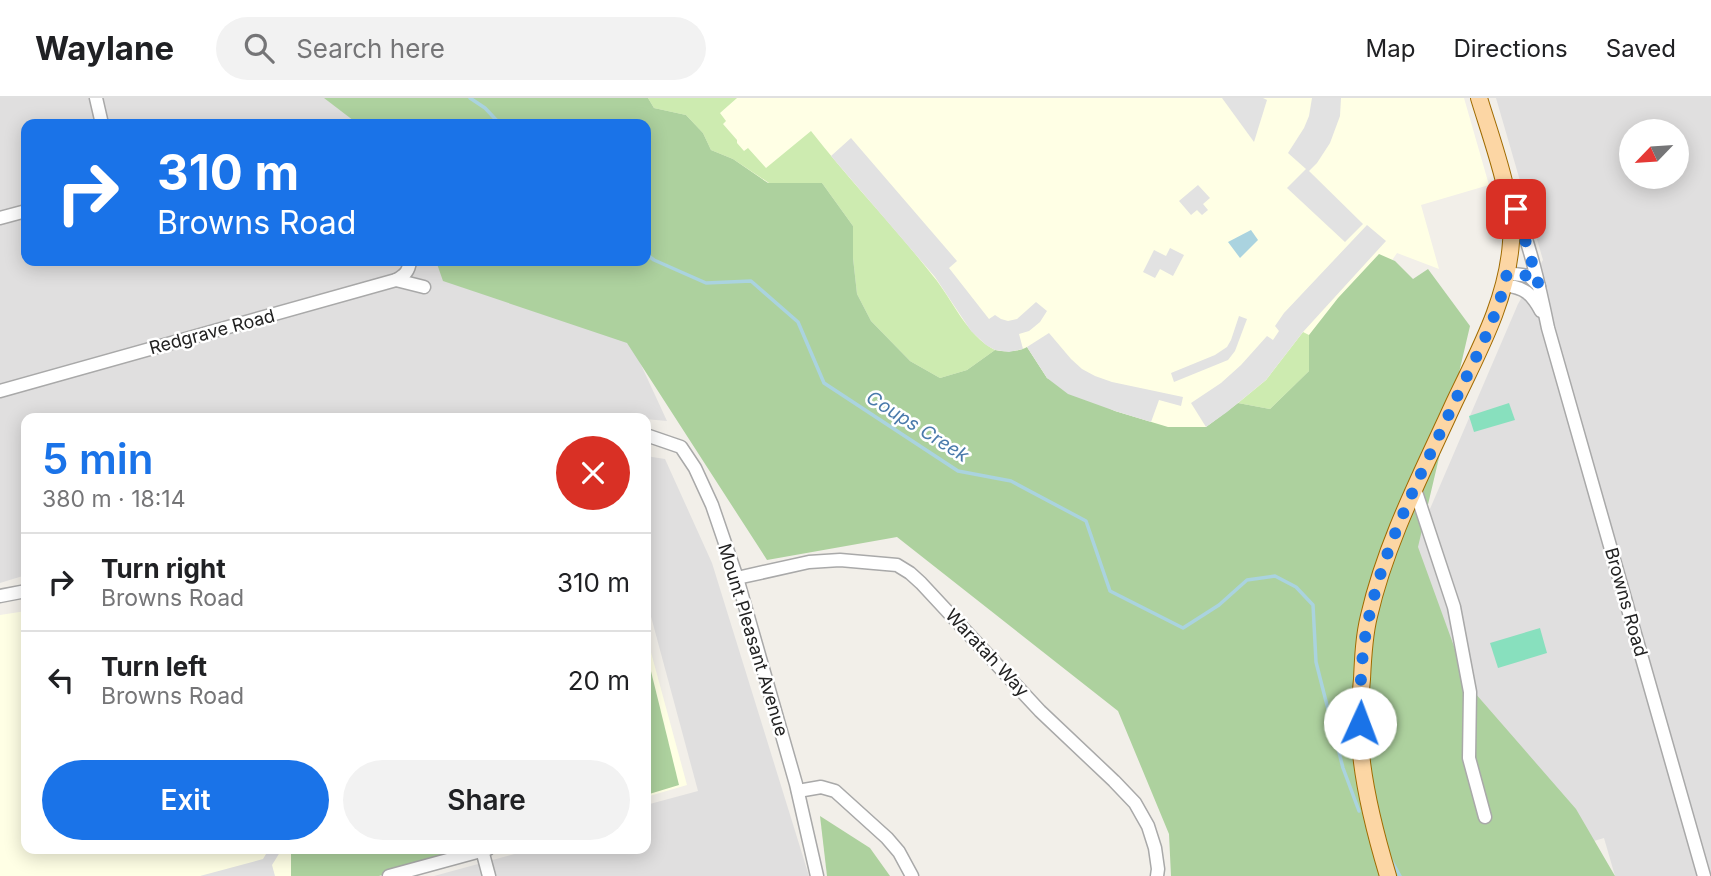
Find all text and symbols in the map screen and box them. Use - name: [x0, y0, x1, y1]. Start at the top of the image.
- search box: [216, 17, 706, 80]
- text: Waylane: [35, 28, 174, 68]
- icon: search: [240, 29, 278, 67]
- text: Search here: [296, 33, 445, 64]
- text: Map: [1366, 34, 1415, 63]
- text: Directions: [1453, 34, 1568, 63]
- text: Saved: [1606, 34, 1676, 63]
- north arrow: [1619, 119, 1689, 189]
- map controls: [1619, 119, 1689, 189]
- text: 310 m: [157, 143, 299, 202]
- icon: right: [42, 147, 133, 238]
- pin: [1486, 179, 1546, 239]
- icon: arrive: [1497, 190, 1535, 228]
- text: Browns Road: [157, 203, 356, 242]
- street label: Redgrave Road: [147, 305, 277, 358]
- water label: Coups Creek: [862, 386, 974, 467]
- text: 5 min: [42, 433, 154, 484]
- button: close: [556, 436, 630, 510]
- text: 380 m · 18:14: [42, 485, 186, 513]
- street label: Mount Pleasant Avenue: [714, 541, 793, 739]
- street label: Browns Road: [1601, 545, 1652, 659]
- text: Turn right: [101, 553, 226, 584]
- icon: right: [42, 563, 80, 601]
- text: 310 m: [557, 567, 630, 598]
- text: Browns Road: [101, 584, 244, 612]
- street label: Waratah Way: [941, 604, 1033, 701]
- text: Turn left: [101, 651, 207, 682]
- icon: left: [42, 661, 80, 699]
- text: 20 m: [568, 665, 630, 696]
- text: Browns Road: [101, 682, 244, 710]
- position arrow: [1323, 686, 1397, 760]
- button: Exit: [42, 760, 329, 840]
- button: Share: [343, 760, 630, 840]

